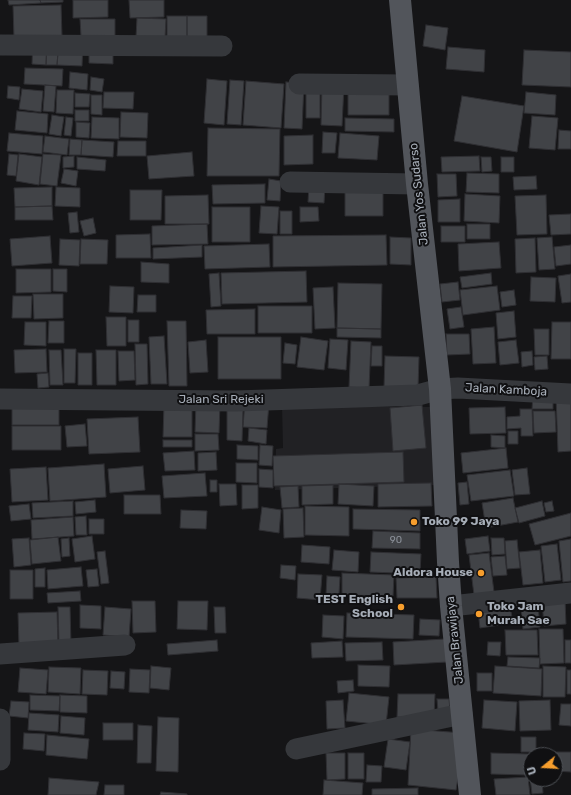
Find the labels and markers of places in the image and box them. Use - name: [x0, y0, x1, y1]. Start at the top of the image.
- place label: Toko 99 Jaya: [422, 515, 499, 529]
- marker: Toko 99 Jaya: [409, 517, 419, 527]
- place label: Aldora House: [393, 566, 473, 580]
- marker: Aldora House: [476, 568, 486, 578]
- place label: TEST English School: [315, 593, 393, 621]
- place label: Toko Jam Murah Sae: [487, 600, 550, 628]
- marker: TEST English School: [396, 602, 406, 612]
- marker: Toko Jam Murah Sae: [474, 609, 484, 619]

